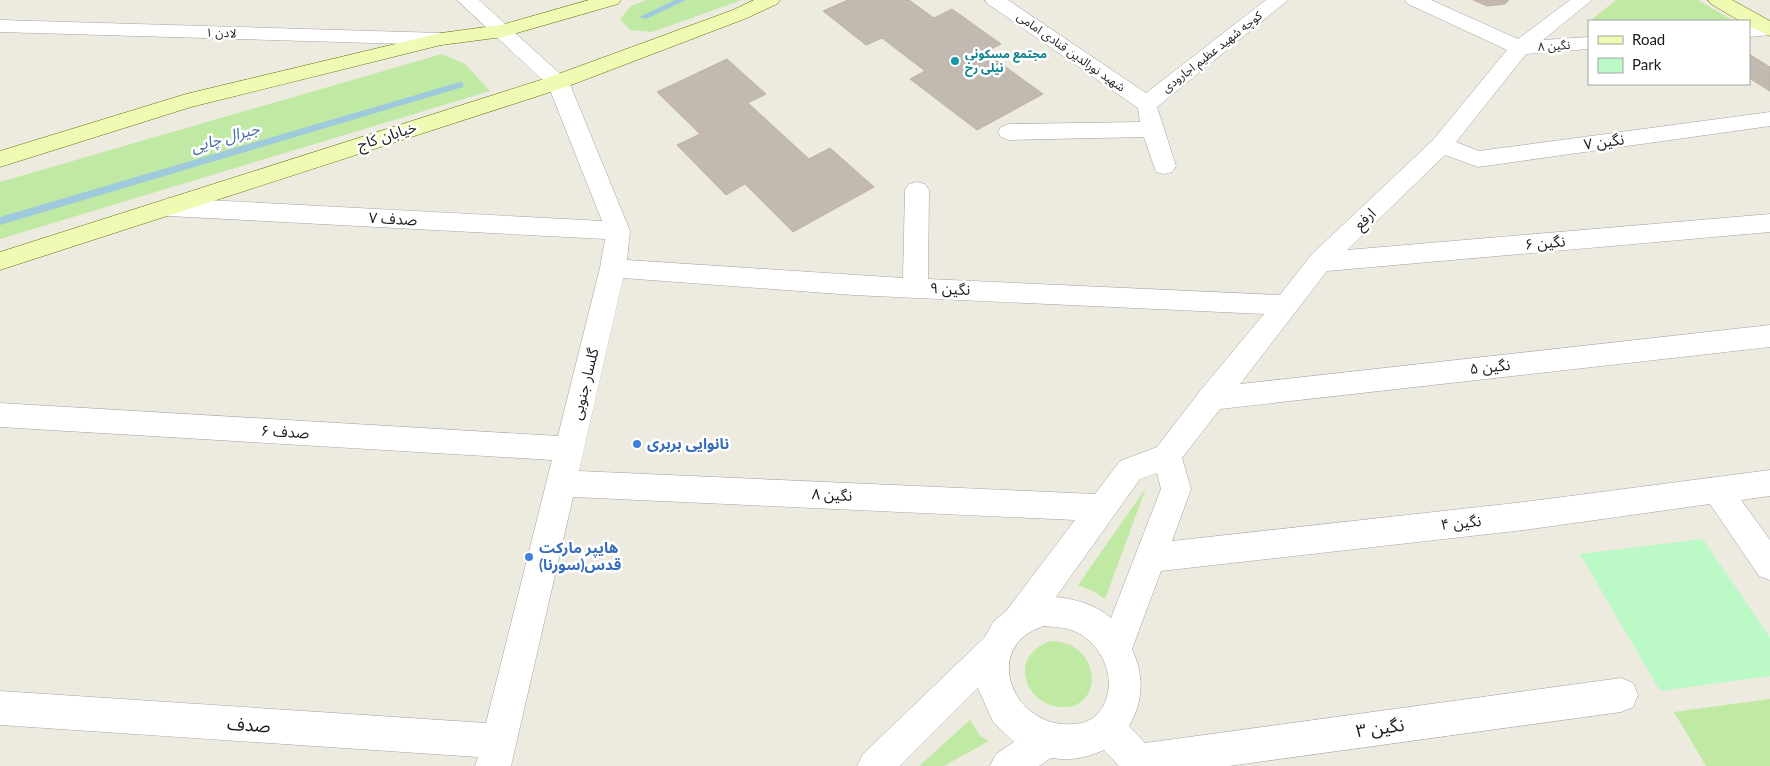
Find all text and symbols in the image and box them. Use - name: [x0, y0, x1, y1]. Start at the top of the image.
- street label: کوچه شهید عظیم اجارودی: [1159, 7, 1267, 97]
- street label: شهید نورالدین قنادی امامی: [1014, 8, 1128, 95]
- legend: [1588, 20, 1750, 85]
- street label: لادن ۱: [205, 24, 237, 41]
- text: Road: [1632, 30, 1665, 48]
- street label: نگین ۸: [1537, 37, 1571, 54]
- place label: مجتمع مسکونی نیلی رخ: [965, 46, 1047, 77]
- marker: مجتمع مسکونی نیلی رخ: [949, 55, 961, 67]
- text: Park: [1632, 55, 1662, 73]
- water label: جیرال چایی: [188, 117, 263, 157]
- street label: خیابان کاج: [355, 117, 420, 157]
- street label: نگین ۷: [1582, 129, 1625, 154]
- street label: ارفع: [1350, 204, 1382, 236]
- street label: صدف ۷: [368, 208, 418, 228]
- street label: نگین ۶: [1524, 231, 1566, 254]
- street label: نگین ۹: [929, 278, 971, 299]
- street label: گلسار جنوبی: [566, 345, 603, 422]
- street label: نگین ۵: [1469, 355, 1511, 378]
- street label: صدف ۶: [260, 421, 310, 441]
- place label: نانوایی بربری: [647, 434, 729, 453]
- marker: نانوایی بربری: [631, 438, 643, 450]
- street label: نگین ۸: [811, 484, 853, 505]
- street label: نگین ۴: [1440, 511, 1482, 534]
- place label: هایپر مارکت قدس(سورنا): [539, 538, 621, 574]
- marker: هایپر مارکت قدس(سورنا): [523, 551, 535, 563]
- street label: صدف: [227, 712, 272, 736]
- street label: نگین ۳: [1354, 713, 1406, 742]

